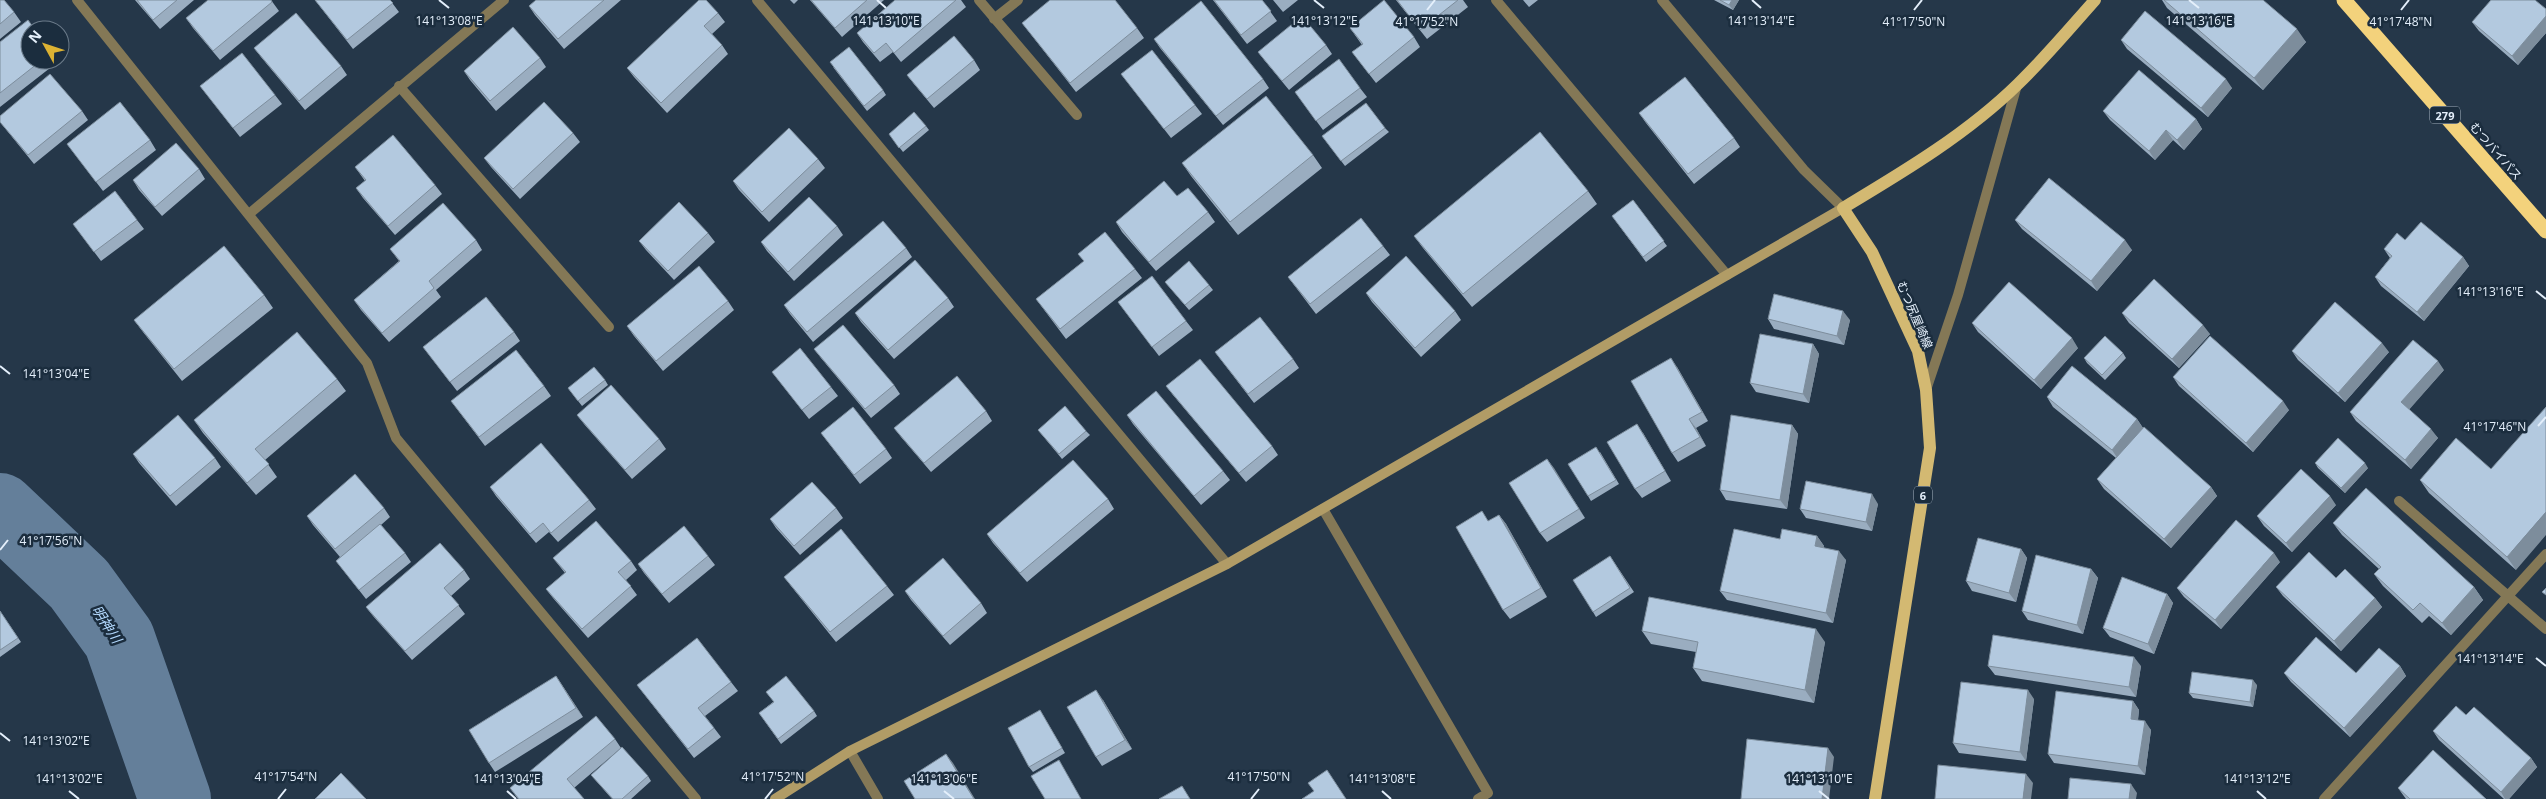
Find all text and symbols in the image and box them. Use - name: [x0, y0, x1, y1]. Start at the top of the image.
- text: 141°13'08"E: [415, 12, 483, 29]
- text: 141°13'10"E: [852, 12, 920, 29]
- text: 141°13'12"E: [1290, 12, 1358, 29]
- text: 141°13'14"E: [1727, 12, 1795, 29]
- text: 141°13'16"E: [2165, 12, 2233, 29]
- text: 41°17'52"N: [1396, 13, 1458, 30]
- text: 41°17'50"N: [1883, 13, 1945, 30]
- text: 41°17'48"N: [2370, 13, 2432, 30]
- north arrow: [20, 20, 70, 70]
- text: N: [24, 26, 46, 47]
- road number: 279: [2430, 106, 2460, 124]
- street label: むつバイパス: [2466, 118, 2526, 184]
- street label: むつ尻屋崎線: [1893, 279, 1937, 351]
- text: 141°13'16"E: [2456, 283, 2524, 300]
- text: 141°13'04"E: [22, 365, 90, 382]
- text: 41°17'46"N: [2464, 418, 2526, 435]
- road number: 6: [1914, 486, 1932, 504]
- text: 41°17'56"N: [20, 532, 82, 549]
- water label: 明神川: [88, 601, 127, 648]
- text: 141°13'14"E: [2456, 650, 2524, 667]
- text: 141°13'02"E: [22, 732, 90, 749]
- text: 41°17'54"N: [255, 768, 317, 785]
- text: 41°17'52"N: [742, 768, 804, 785]
- text: 41°17'50"N: [1228, 768, 1290, 785]
- text: 141°13'02"E: [35, 770, 103, 787]
- text: 141°13'04"E: [473, 770, 541, 787]
- text: 141°13'06"E: [910, 770, 978, 787]
- text: 141°13'08"E: [1348, 770, 1416, 787]
- text: 141°13'10"E: [1785, 770, 1853, 787]
- text: 141°13'12"E: [2223, 770, 2291, 787]

